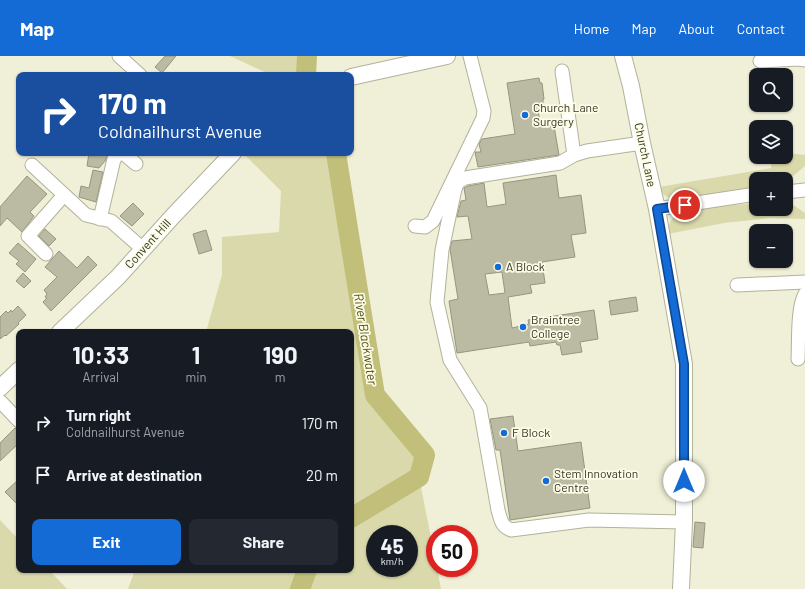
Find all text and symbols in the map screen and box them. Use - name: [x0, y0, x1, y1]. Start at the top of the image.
- text: Map: [20, 17, 54, 40]
- text: Home: [574, 20, 610, 37]
- text: Map: [632, 20, 656, 37]
- text: About: [678, 20, 715, 37]
- text: Contact: [737, 20, 785, 37]
- map controls: [749, 68, 793, 268]
- button: search: [749, 68, 793, 112]
- text: 170 m: [98, 86, 167, 120]
- icon: right: [32, 88, 84, 140]
- place label: Church Lane Surgery: [533, 100, 598, 128]
- marker: Church Lane Surgery: [520, 110, 530, 120]
- text: Coldnailhurst Avenue: [98, 120, 262, 142]
- button: layers: [749, 120, 793, 164]
- street label: Church Lane: [632, 121, 660, 188]
- button: +: [749, 172, 793, 216]
- pin: [668, 188, 702, 222]
- icon: arrive: [674, 194, 696, 216]
- street label: Convent Hill: [121, 216, 173, 271]
- button: −: [749, 224, 793, 268]
- place label: A Block: [506, 259, 545, 273]
- marker: A Block: [493, 262, 503, 272]
- water label: River Blackwater: [351, 292, 381, 386]
- place label: Braintree College: [531, 312, 580, 340]
- marker: Braintree College: [518, 322, 528, 332]
- text: 10:33: [72, 340, 129, 369]
- text: 1: [192, 340, 200, 369]
- text: 190: [263, 340, 298, 369]
- text: Arrival: [83, 369, 119, 385]
- text: min: [185, 369, 206, 385]
- text: m: [275, 369, 286, 385]
- text: Turn right: [66, 406, 131, 424]
- icon: right: [32, 412, 54, 434]
- text: 170 m: [302, 414, 338, 432]
- text: Coldnailhurst Avenue: [66, 424, 185, 440]
- place label: F Block: [512, 425, 550, 439]
- marker: F Block: [499, 428, 509, 438]
- position arrow: [663, 460, 705, 502]
- icon: arrive: [32, 464, 54, 486]
- text: Arrive at destination: [66, 466, 202, 484]
- text: 20 m: [306, 466, 338, 484]
- place label: Stem Innovation Centre: [554, 466, 638, 494]
- marker: Stem Innovation Centre: [541, 476, 551, 486]
- button: Exit: [32, 519, 181, 565]
- button: Share: [189, 519, 338, 565]
- speed limit sign: 50: [426, 525, 478, 577]
- text: 45: [381, 534, 403, 558]
- text: km/h: [381, 555, 403, 567]

